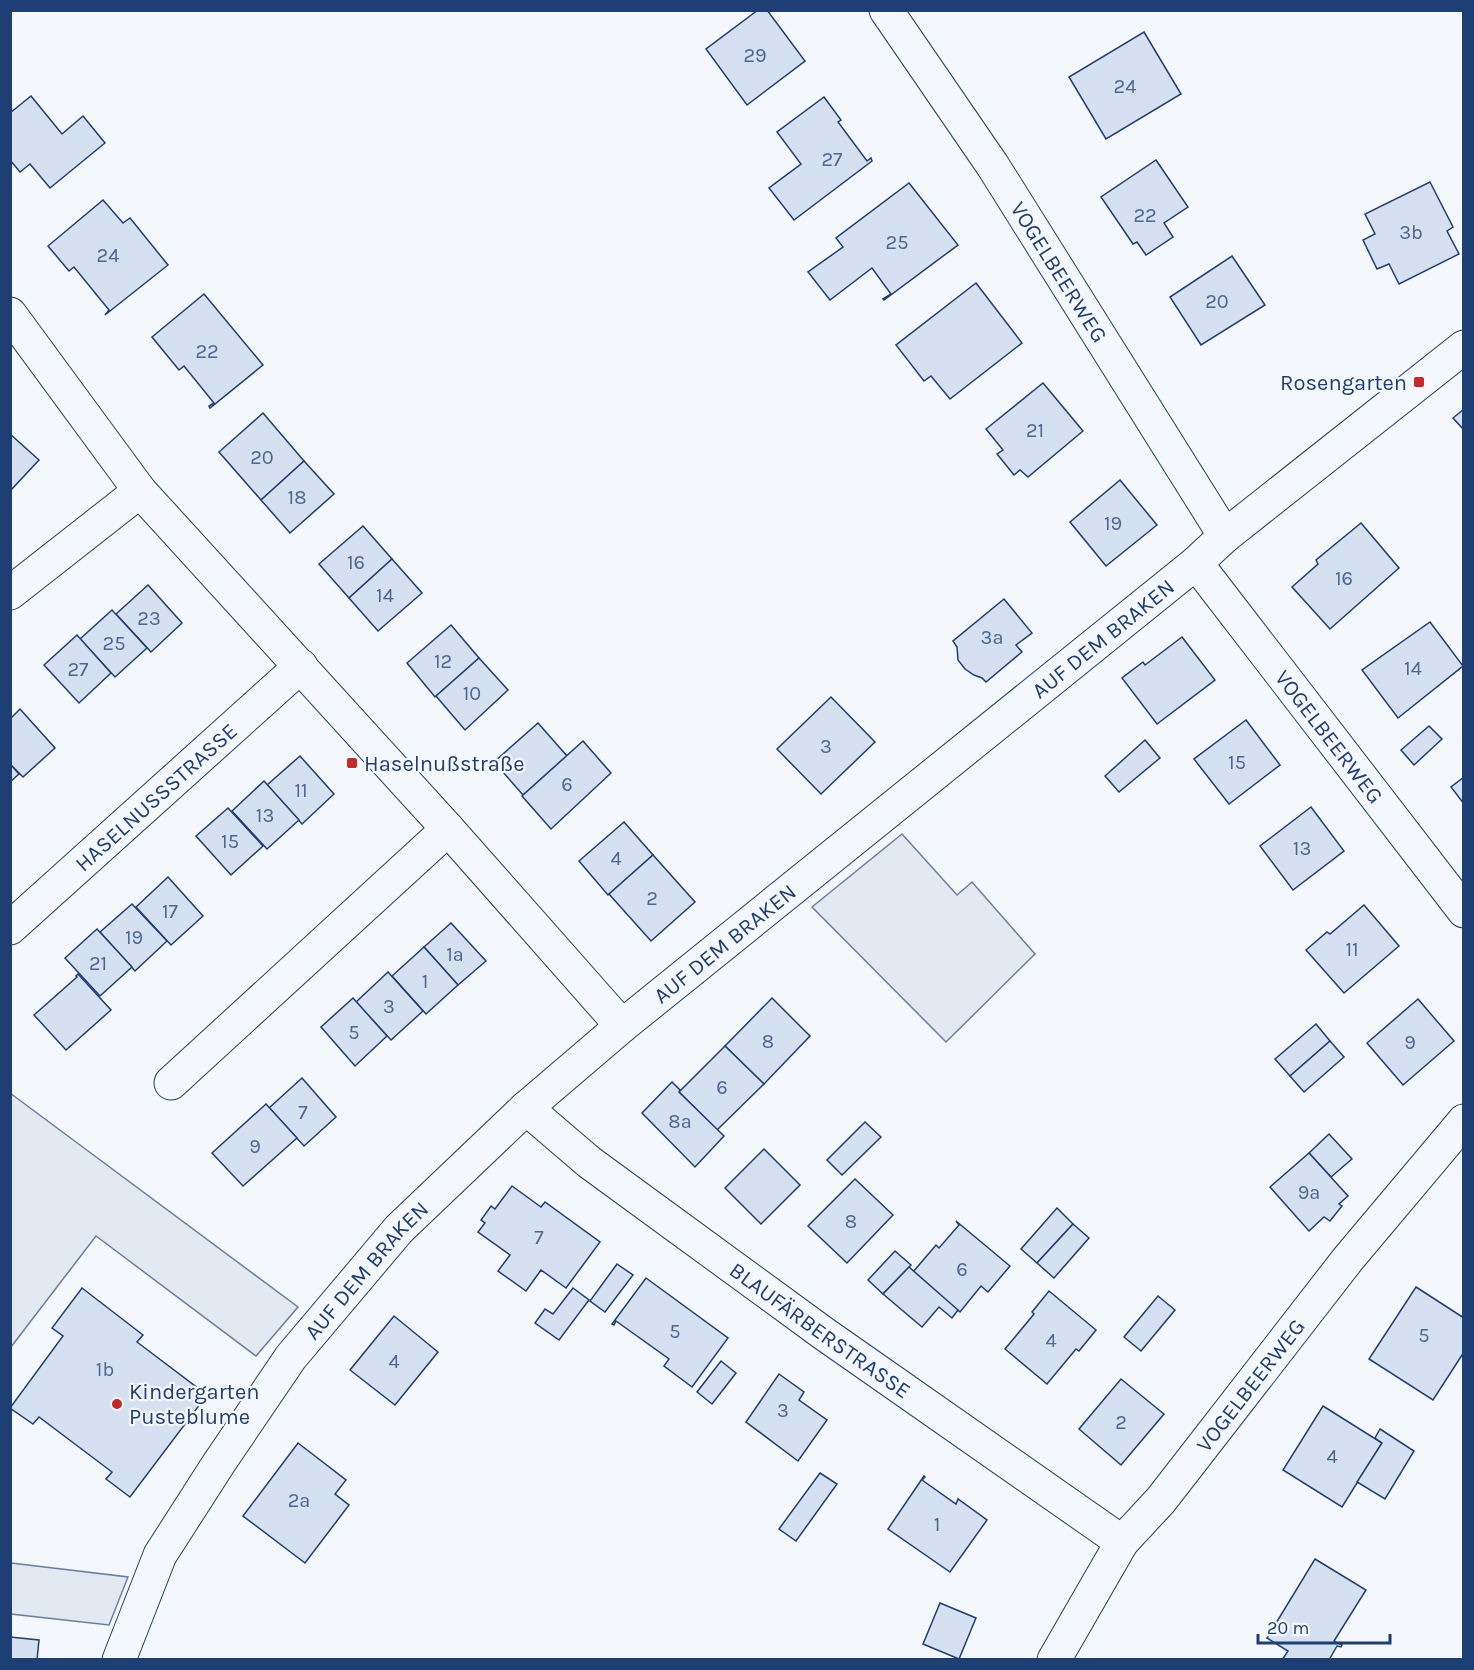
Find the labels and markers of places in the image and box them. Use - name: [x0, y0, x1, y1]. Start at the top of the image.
- place label: Rosengarten: [1280, 370, 1407, 396]
- marker: Rosengarten: [1412, 375, 1426, 389]
- place label: Haselnußstraße: [364, 751, 525, 777]
- marker: Haselnußstraße: [345, 756, 359, 770]
- place label: Kindergarten Pusteblume: [129, 1379, 259, 1430]
- marker: Kindergarten Pusteblume: [110, 1397, 124, 1411]

